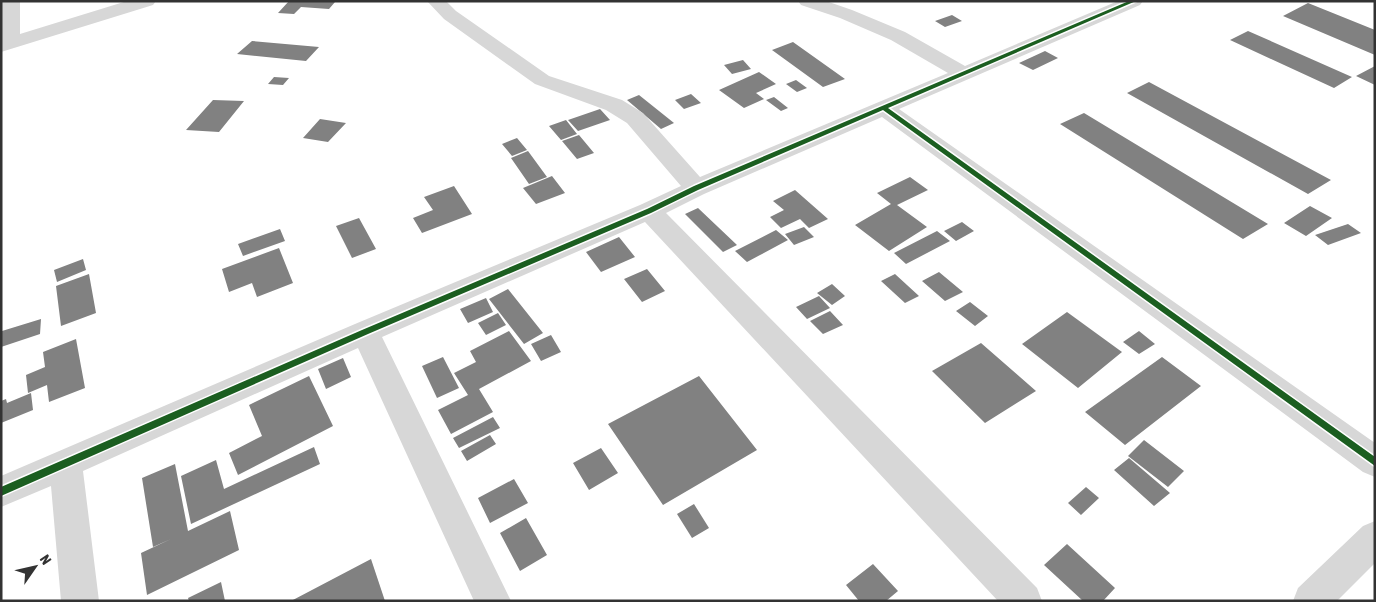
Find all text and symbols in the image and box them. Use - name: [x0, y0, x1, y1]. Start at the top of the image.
- north arrow: [10, 542, 60, 592]
- text: N: [37, 552, 55, 568]

